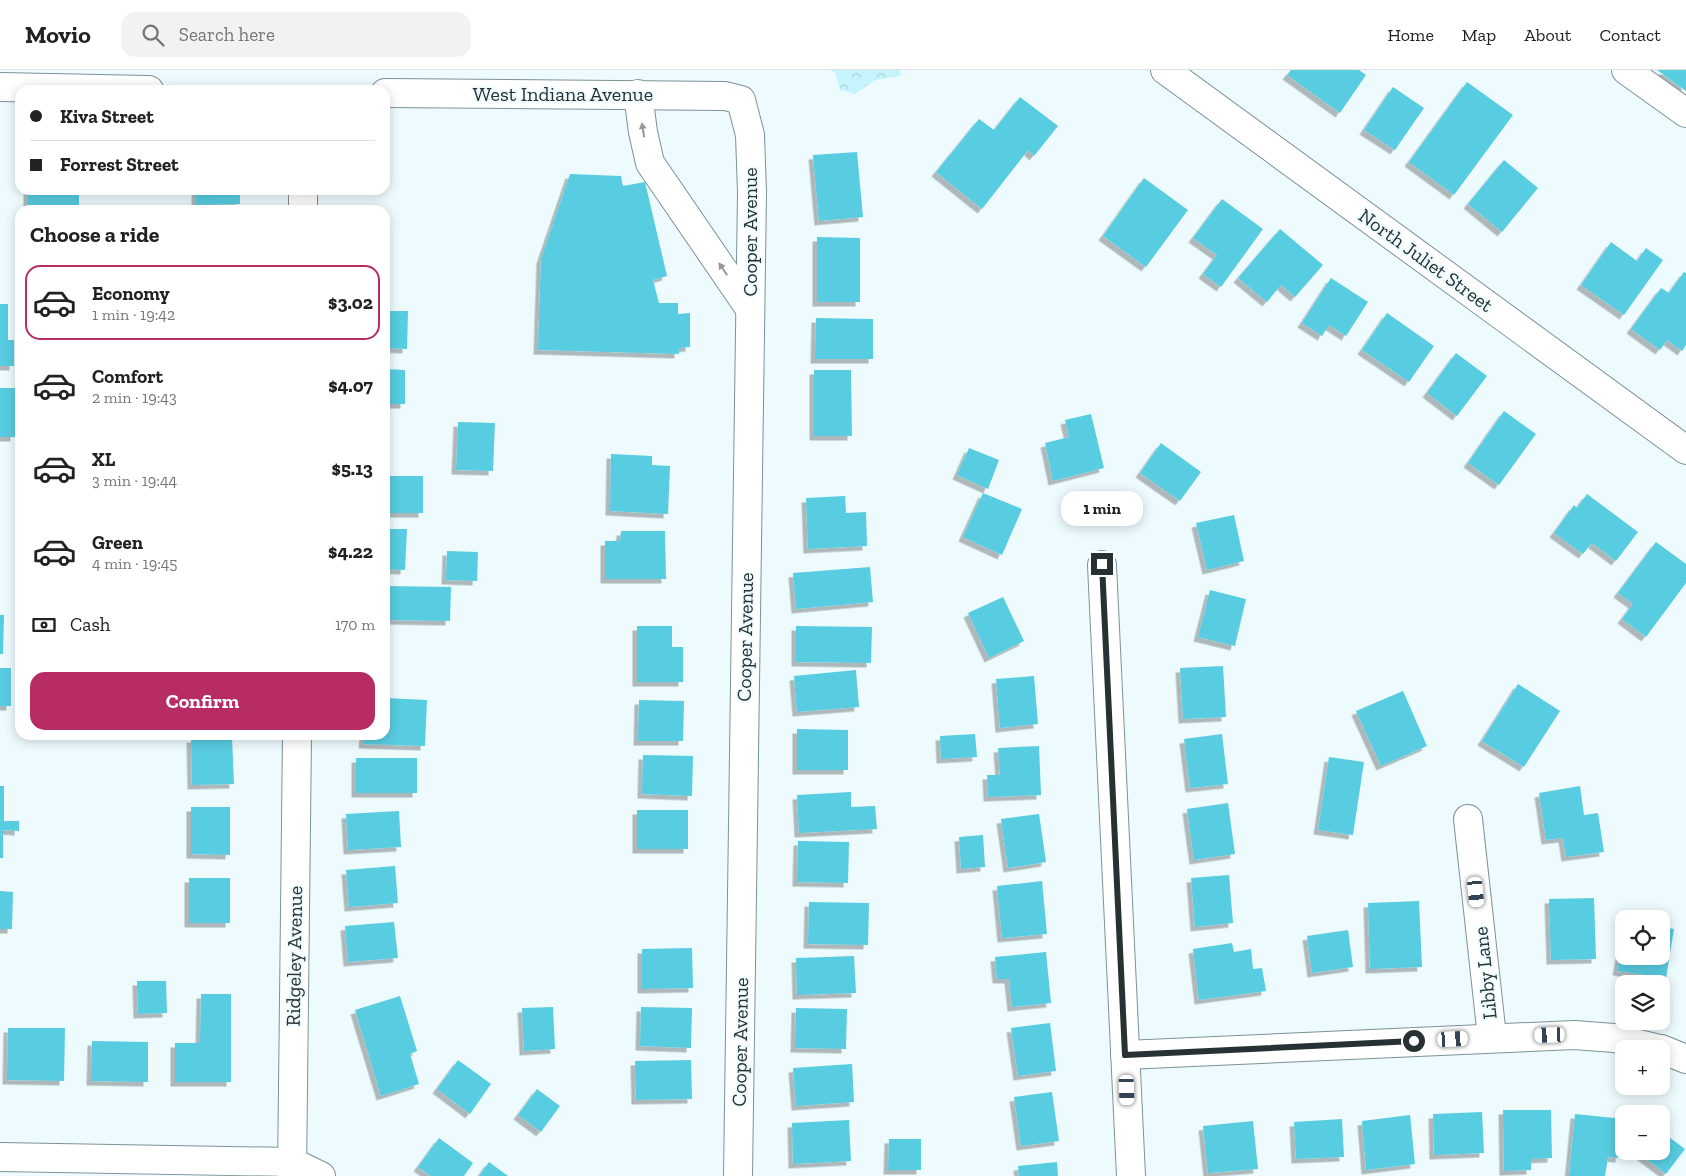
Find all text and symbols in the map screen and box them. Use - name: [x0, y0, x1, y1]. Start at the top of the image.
- search box: [121, 12, 471, 57]
- text: Movio: [25, 20, 91, 49]
- icon: search: [139, 21, 167, 49]
- text: Search here: [179, 23, 275, 46]
- text: Home: [1387, 24, 1434, 46]
- text: Map: [1462, 24, 1496, 46]
- text: About: [1524, 24, 1571, 46]
- text: Contact: [1599, 24, 1661, 46]
- street label: West Indiana Avenue: [473, 82, 653, 106]
- text: Kiva Street: [60, 105, 154, 128]
- one-way arrow: [638, 121, 646, 137]
- text: Forrest Street: [60, 153, 179, 176]
- street label: Cooper Avenue: [738, 167, 762, 297]
- street label: North Juliet Street: [1354, 203, 1498, 317]
- text: Choose a ride: [30, 221, 160, 248]
- one-way arrow: [718, 262, 728, 275]
- icon: car: [32, 280, 77, 325]
- text: Economy: [92, 282, 170, 305]
- text: $3.02: [328, 291, 373, 314]
- text: 1 min · 19:42: [92, 305, 175, 324]
- icon: car: [32, 363, 77, 408]
- text: Comfort: [92, 365, 163, 388]
- text: $4.07: [328, 374, 373, 397]
- text: 2 min · 19:43: [92, 388, 177, 407]
- icon: car: [32, 446, 77, 491]
- text: XL: [92, 448, 115, 471]
- text: $5.13: [332, 457, 373, 480]
- text: 3 min · 19:44: [92, 471, 177, 490]
- callout: 1 min: [1061, 492, 1143, 526]
- text: 1 min: [1083, 499, 1121, 518]
- icon: car: [32, 529, 77, 574]
- text: Green: [92, 531, 143, 554]
- text: $4.22: [328, 540, 373, 563]
- route end: [1091, 553, 1113, 575]
- text: 4 min · 19:45: [92, 554, 178, 573]
- street label: Cooper Avenue: [732, 572, 758, 702]
- icon: cash: [30, 611, 58, 639]
- text: Cash: [70, 613, 110, 636]
- text: 170 m: [335, 615, 375, 634]
- button: Confirm: [30, 672, 375, 730]
- car: [1466, 876, 1485, 908]
- street label: Ridgeley Avenue: [281, 885, 307, 1027]
- map controls: [1615, 910, 1670, 1160]
- button: locate: [1615, 910, 1670, 965]
- street label: Libby Lane: [1468, 925, 1502, 1021]
- button: layers: [1615, 975, 1670, 1030]
- street label: Cooper Avenue: [727, 977, 753, 1107]
- car: [1534, 1027, 1565, 1043]
- route start: [1403, 1030, 1425, 1052]
- car: [1437, 1031, 1468, 1047]
- button: +: [1615, 1040, 1670, 1095]
- car: [1118, 1075, 1135, 1105]
- button: −: [1615, 1105, 1670, 1160]

